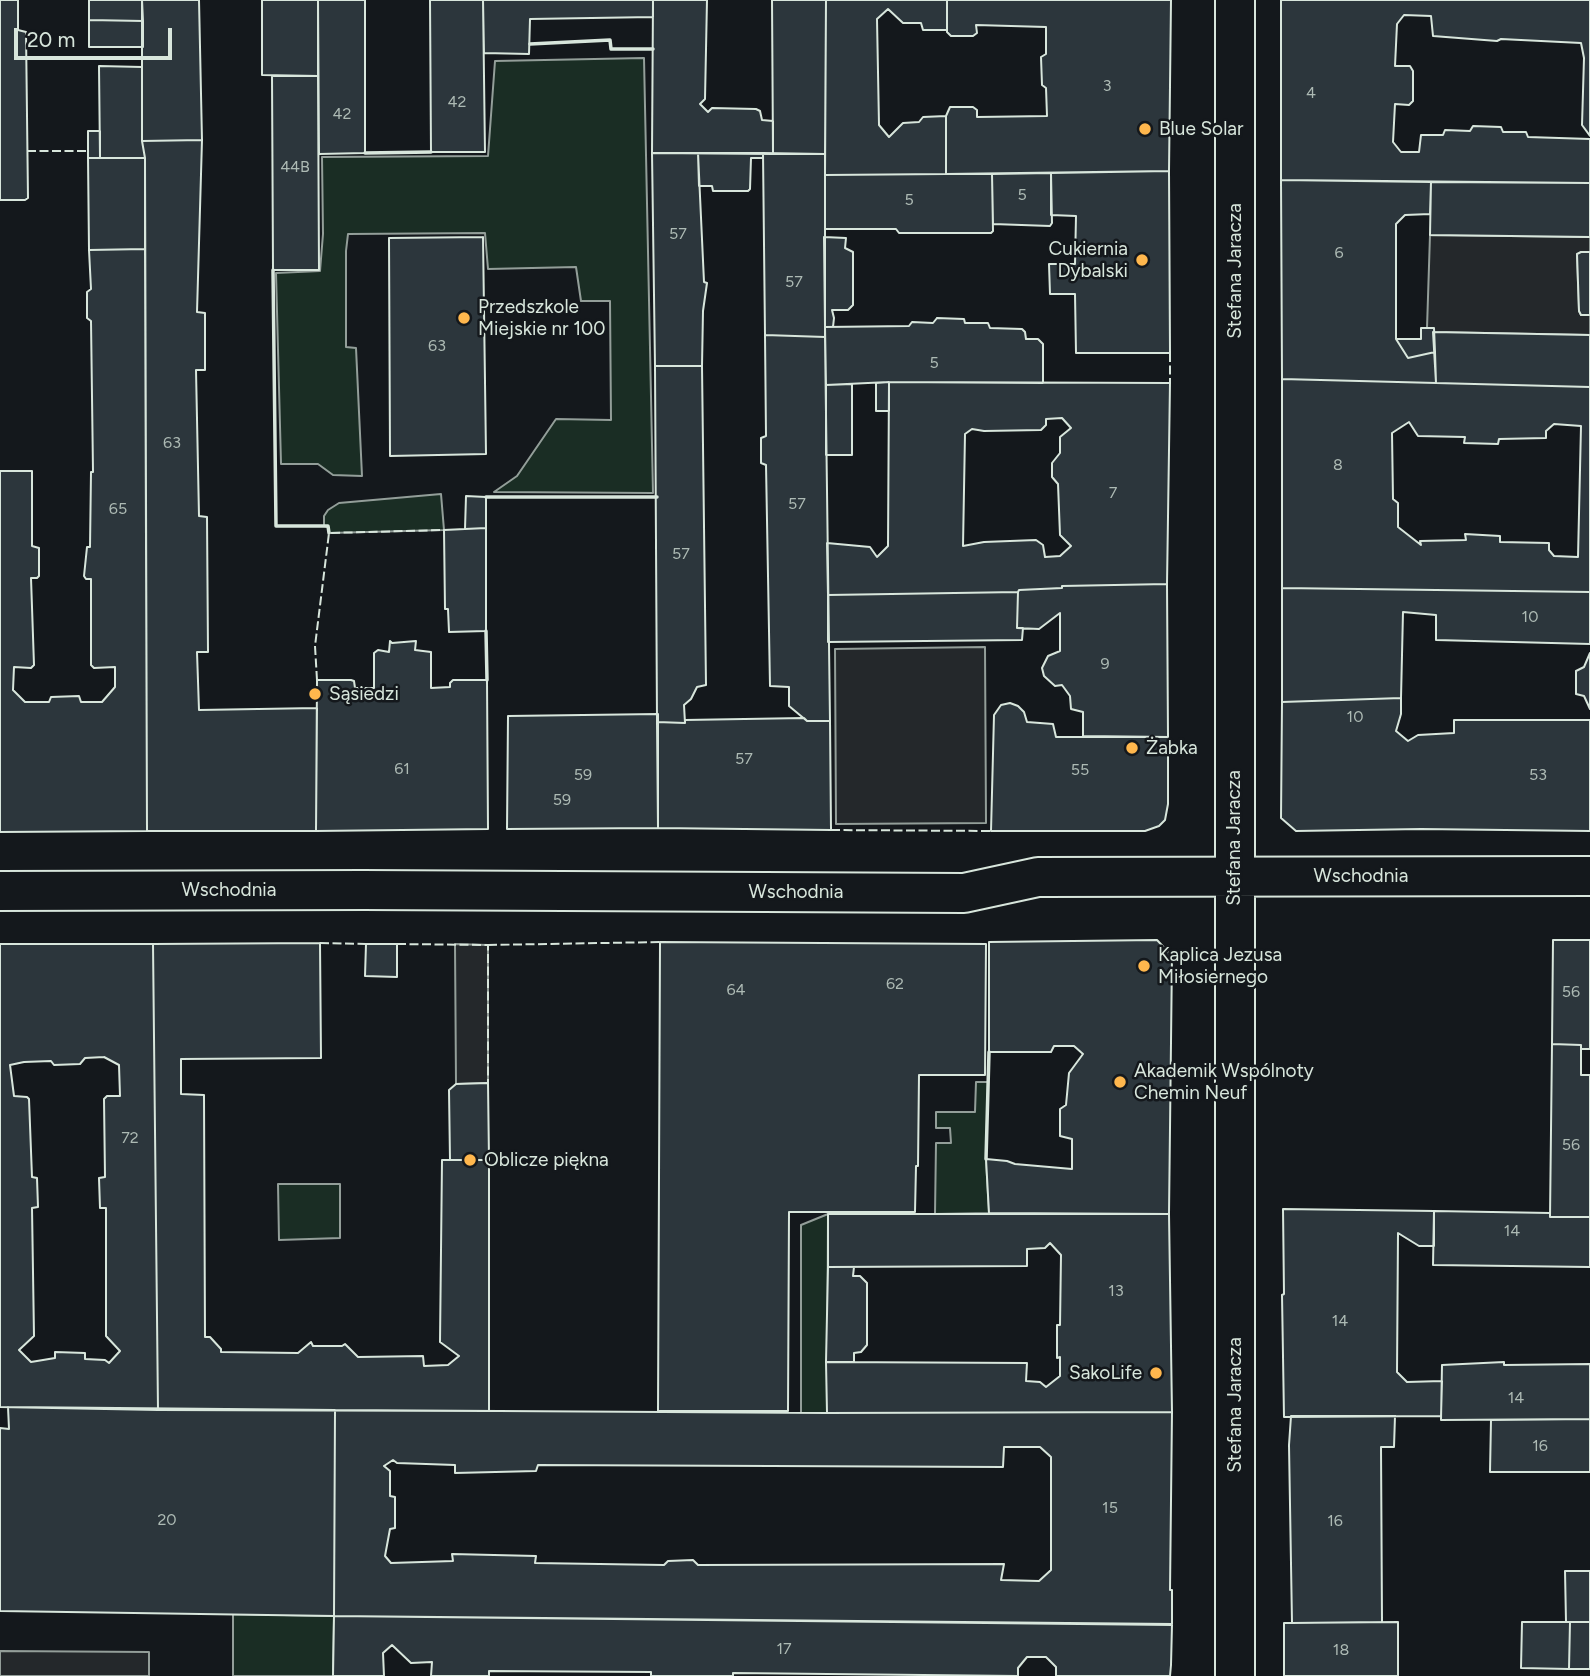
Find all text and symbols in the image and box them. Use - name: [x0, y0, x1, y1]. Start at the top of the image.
- scale bar: [18, 14, 175, 58]
- text: 20 m: [27, 27, 75, 52]
- house number: 3: [1103, 76, 1111, 96]
- house number: 4: [1306, 83, 1316, 103]
- house number: 42: [448, 92, 466, 112]
- house number: 42: [333, 104, 351, 124]
- place label: Blue Solar: [1159, 118, 1243, 140]
- marker: Blue Solar: [1137, 121, 1153, 137]
- house number: 44B: [280, 157, 310, 177]
- house number: 5: [1017, 185, 1027, 205]
- house number: 5: [904, 190, 914, 210]
- street label: Stefana Jaracza: [1224, 203, 1246, 339]
- house number: 57: [669, 224, 687, 244]
- place label: Cukiernia Dybalski: [1049, 238, 1128, 282]
- house number: 6: [1334, 243, 1344, 263]
- marker: Cukiernia Dybalski: [1134, 252, 1150, 268]
- house number: 57: [785, 272, 803, 292]
- place label: Przedszkole Miejskie nr 100: [478, 296, 605, 340]
- marker: Przedszkole Miejskie nr 100: [456, 310, 472, 326]
- house number: 63: [428, 336, 446, 356]
- house number: 5: [929, 353, 939, 373]
- house number: 63: [163, 433, 181, 453]
- house number: 8: [1333, 455, 1343, 475]
- house number: 7: [1109, 483, 1117, 503]
- house number: 57: [788, 494, 806, 514]
- house number: 65: [109, 499, 127, 519]
- house number: 57: [672, 544, 690, 564]
- house number: 10: [1522, 607, 1538, 627]
- house number: 9: [1100, 654, 1110, 674]
- place label: Sąsiedzi: [329, 683, 399, 705]
- marker: Sąsiedzi: [307, 686, 323, 702]
- house number: 10: [1347, 707, 1363, 727]
- place label: Żabka: [1146, 737, 1198, 759]
- marker: Żabka: [1124, 740, 1140, 756]
- house number: 57: [735, 749, 753, 769]
- house number: 61: [394, 759, 410, 779]
- house number: 55: [1071, 760, 1089, 780]
- house number: 59: [574, 765, 592, 785]
- house number: 53: [1529, 765, 1547, 785]
- street label: Stefana Jaracza: [1223, 770, 1245, 906]
- house number: 59: [553, 790, 571, 810]
- street label: Wschodnia: [1314, 865, 1408, 887]
- street label: Wschodnia: [182, 879, 276, 901]
- street label: Wschodnia: [749, 881, 843, 903]
- place label: Kaplica Jezusa Miłosiernego: [1158, 944, 1282, 988]
- marker: Kaplica Jezusa Miłosiernego: [1136, 958, 1152, 974]
- house number: 62: [886, 974, 904, 994]
- house number: 64: [727, 980, 745, 1000]
- house number: 56: [1562, 982, 1580, 1002]
- place label: Akademik Wspólnoty Chemin Neuf: [1134, 1060, 1314, 1104]
- marker: Akademik Wspólnoty Chemin Neuf: [1112, 1074, 1128, 1090]
- house number: 72: [121, 1128, 139, 1148]
- house number: 56: [1562, 1135, 1580, 1155]
- place label: Oblicze piękna: [484, 1149, 609, 1171]
- marker: Oblicze piękna: [462, 1152, 478, 1168]
- house number: 14: [1504, 1221, 1520, 1241]
- house number: 13: [1108, 1281, 1124, 1301]
- house number: 14: [1332, 1311, 1348, 1331]
- street label: Stefana Jaracza: [1224, 1337, 1246, 1473]
- place label: SakoLife: [1069, 1362, 1142, 1384]
- marker: SakoLife: [1148, 1365, 1164, 1381]
- house number: 14: [1508, 1388, 1524, 1408]
- house number: 16: [1532, 1436, 1548, 1456]
- house number: 15: [1102, 1498, 1118, 1518]
- house number: 20: [157, 1510, 177, 1530]
- house number: 16: [1327, 1511, 1343, 1531]
- house number: 17: [776, 1639, 792, 1659]
- house number: 18: [1333, 1640, 1349, 1660]

